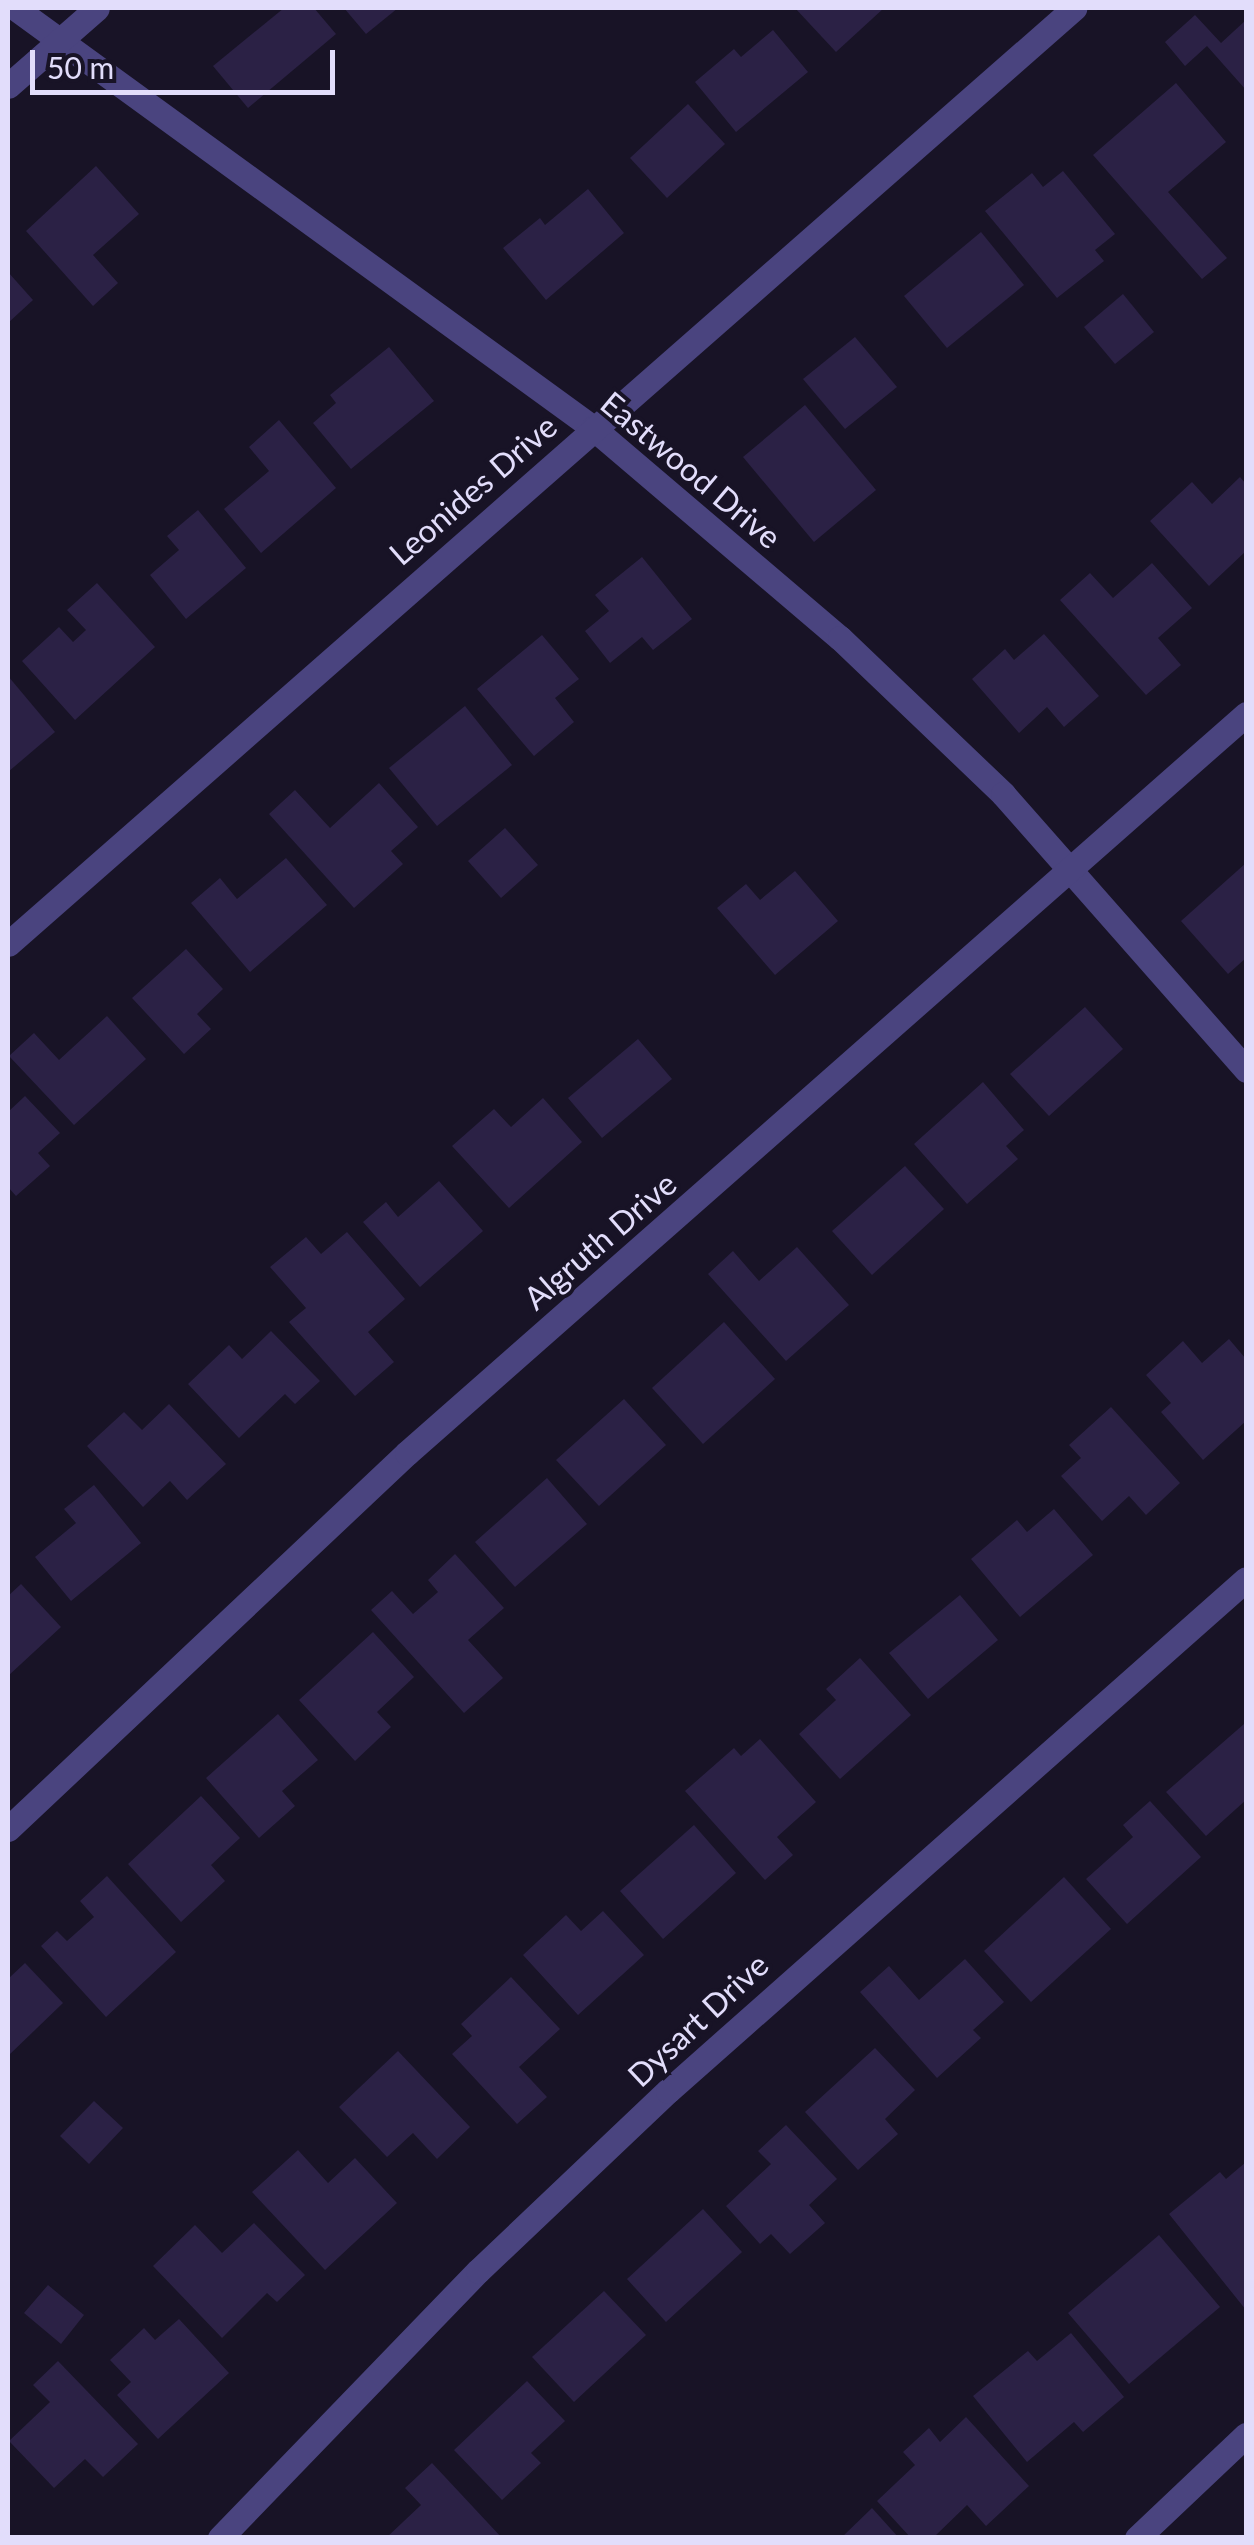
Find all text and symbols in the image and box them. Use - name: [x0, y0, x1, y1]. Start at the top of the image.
- scale bar: [35, 30, 340, 92]
- text: 50 m: [47, 49, 114, 85]
- street label: Eastwood Drive: [593, 384, 789, 556]
- street label: Leonides Drive: [382, 407, 564, 573]
- street label: Algruth Drive: [516, 1164, 684, 1318]
- street label: Dysart Drive: [620, 1945, 776, 2095]

